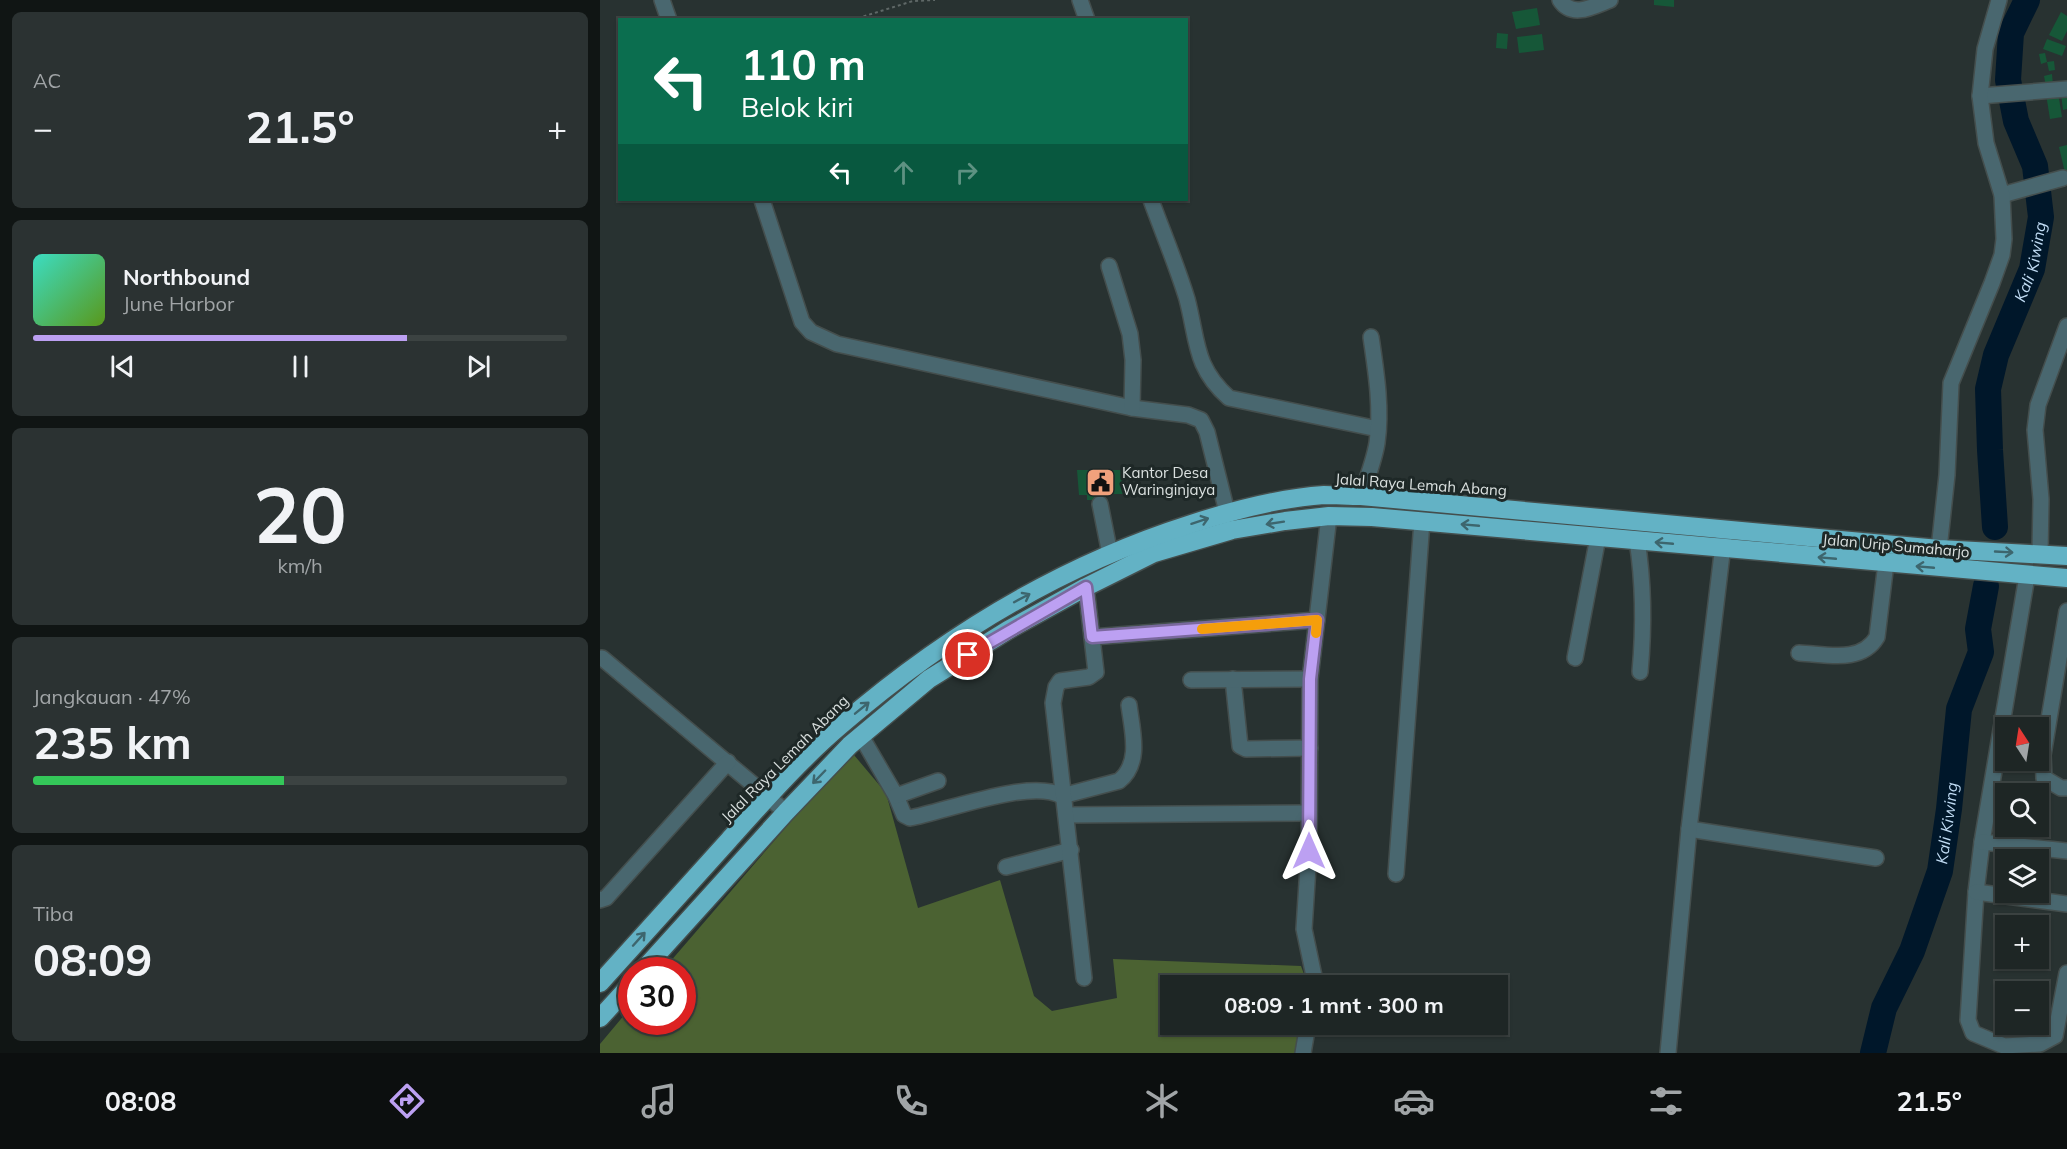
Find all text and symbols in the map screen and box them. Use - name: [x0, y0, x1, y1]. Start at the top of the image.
- text: 110 m: [741, 38, 866, 91]
- icon: left: [642, 42, 720, 120]
- text: AC: [33, 68, 61, 93]
- text: Belok kiri: [741, 90, 853, 124]
- text: 21.5°: [245, 98, 355, 154]
- text: −: [33, 107, 53, 148]
- text: +: [547, 107, 567, 148]
- icon: left: [824, 156, 857, 189]
- icon: ahead: [887, 156, 920, 189]
- icon: right: [950, 156, 983, 189]
- water label: Kali Kiwing: [2009, 220, 2050, 305]
- text: Northbound: [123, 263, 250, 291]
- text: June Harbor: [123, 291, 234, 316]
- icon: previous: [106, 350, 139, 383]
- icon: pause: [284, 350, 317, 383]
- icon: next: [462, 350, 495, 383]
- place label: Kantor Desa Waringinjaya: [1122, 463, 1215, 499]
- text: 20: [253, 465, 347, 563]
- public building icon: Kantor Desa Waringinjaya: [1085, 466, 1117, 498]
- street label: Jalal Raya Lemah Abang: [1335, 469, 1507, 500]
- one-way arrow: [1191, 514, 1209, 525]
- one-way arrow: [1266, 518, 1286, 529]
- one-way arrow: [1460, 519, 1480, 530]
- street label: Jalan Urip Sumaharjo: [1822, 530, 1970, 561]
- one-way arrow: [1654, 537, 1674, 548]
- one-way arrow: [1994, 547, 2014, 558]
- one-way arrow: [1818, 552, 1838, 563]
- text: km/h: [277, 553, 323, 578]
- one-way arrow: [1916, 561, 1935, 572]
- one-way arrow: [1013, 592, 1030, 604]
- pin: [942, 629, 993, 680]
- icon: arrive: [951, 638, 984, 671]
- text: Jangkauan · 47%: [33, 684, 191, 709]
- street label: Jalal Raya Lemah Abang: [717, 691, 852, 826]
- one-way arrow: [854, 702, 870, 715]
- text: 235 km: [33, 714, 192, 770]
- north arrow: [1995, 717, 2049, 771]
- map controls: [1995, 717, 2049, 1035]
- one-way arrow: [812, 770, 826, 785]
- water label: Kali Kiwing: [1931, 781, 1962, 865]
- button: search: [1995, 783, 2049, 837]
- position arrow: [1277, 819, 1341, 883]
- button: layers: [1995, 849, 2049, 903]
- text: Tiba: [33, 901, 74, 926]
- button: +: [1995, 915, 2049, 969]
- text: 08:09: [33, 931, 152, 987]
- one-way arrow: [632, 932, 646, 947]
- speed limit sign: 30: [618, 957, 696, 1035]
- button: −: [1995, 981, 2049, 1035]
- text: 08:09 · 1 mnt · 300 m: [1224, 991, 1444, 1019]
- icon: directions: [386, 1080, 428, 1122]
- icon: music: [638, 1080, 680, 1122]
- icon: phone: [890, 1080, 932, 1122]
- icon: climate: [1141, 1080, 1183, 1122]
- icon: car: [1393, 1080, 1435, 1122]
- icon: filters: [1645, 1080, 1687, 1122]
- text: 08:08: [105, 1084, 176, 1118]
- text: 21.5°: [1897, 1084, 1962, 1118]

